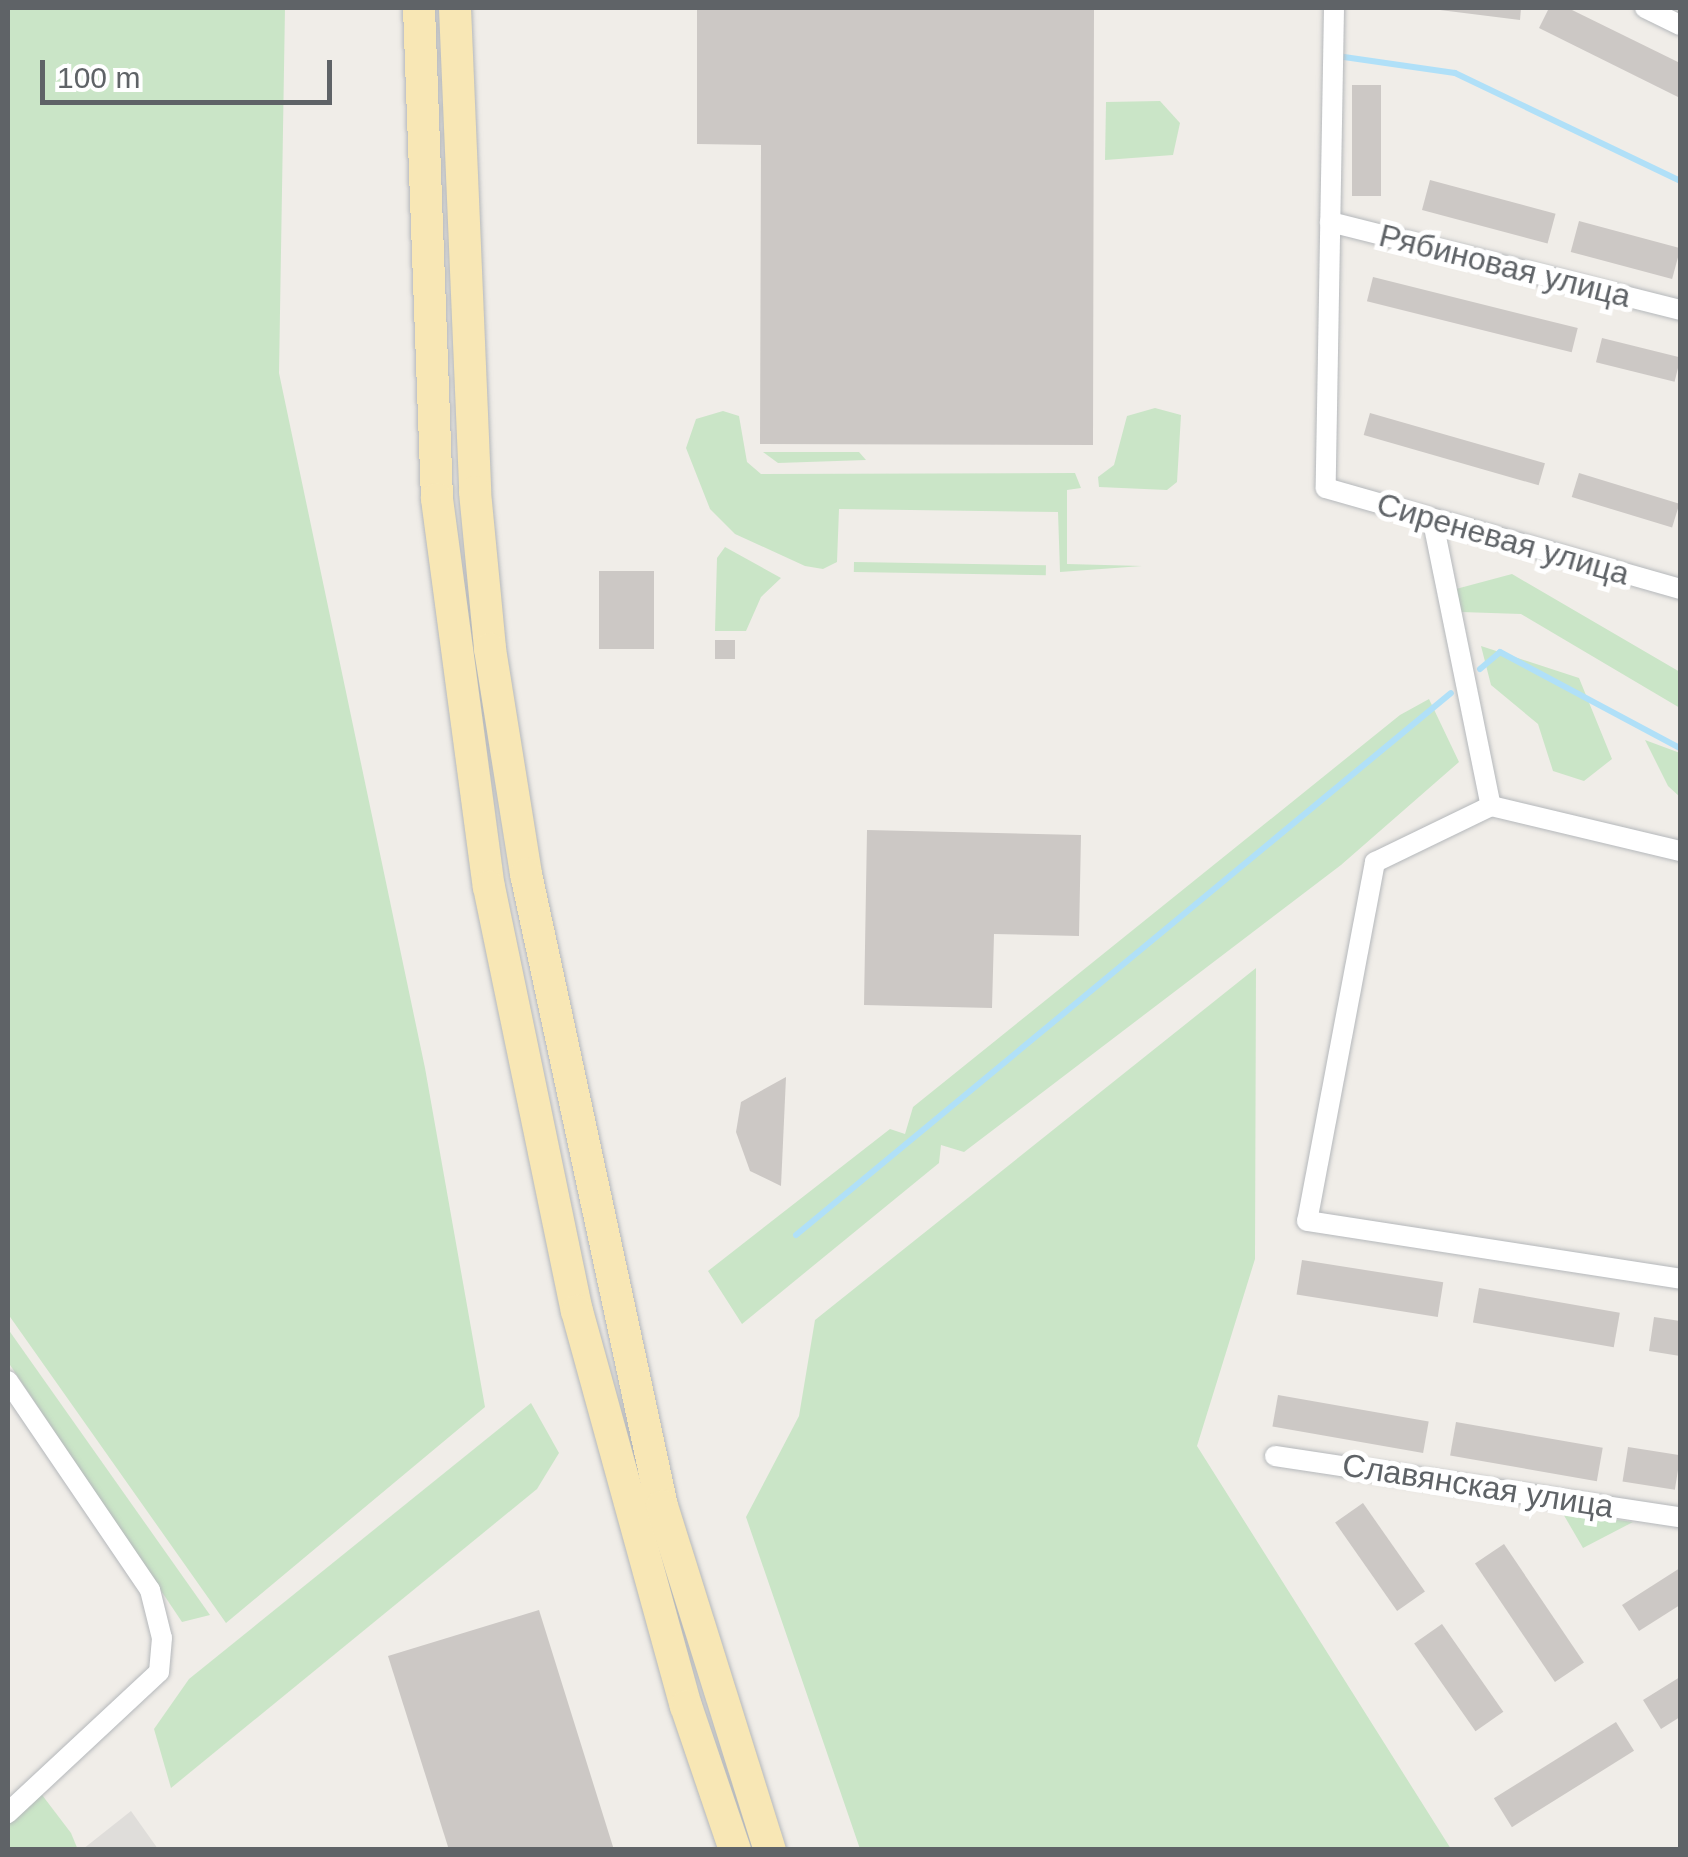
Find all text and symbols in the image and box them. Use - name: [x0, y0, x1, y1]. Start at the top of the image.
- scale bar: [45, 40, 338, 102]
- text: 100 m: [57, 61, 140, 94]
- street label: Рябиновая улица: [1375, 216, 1635, 316]
- street label: Сиреневая улица: [1372, 485, 1634, 593]
- street label: Славянская улица: [1340, 1446, 1616, 1526]

